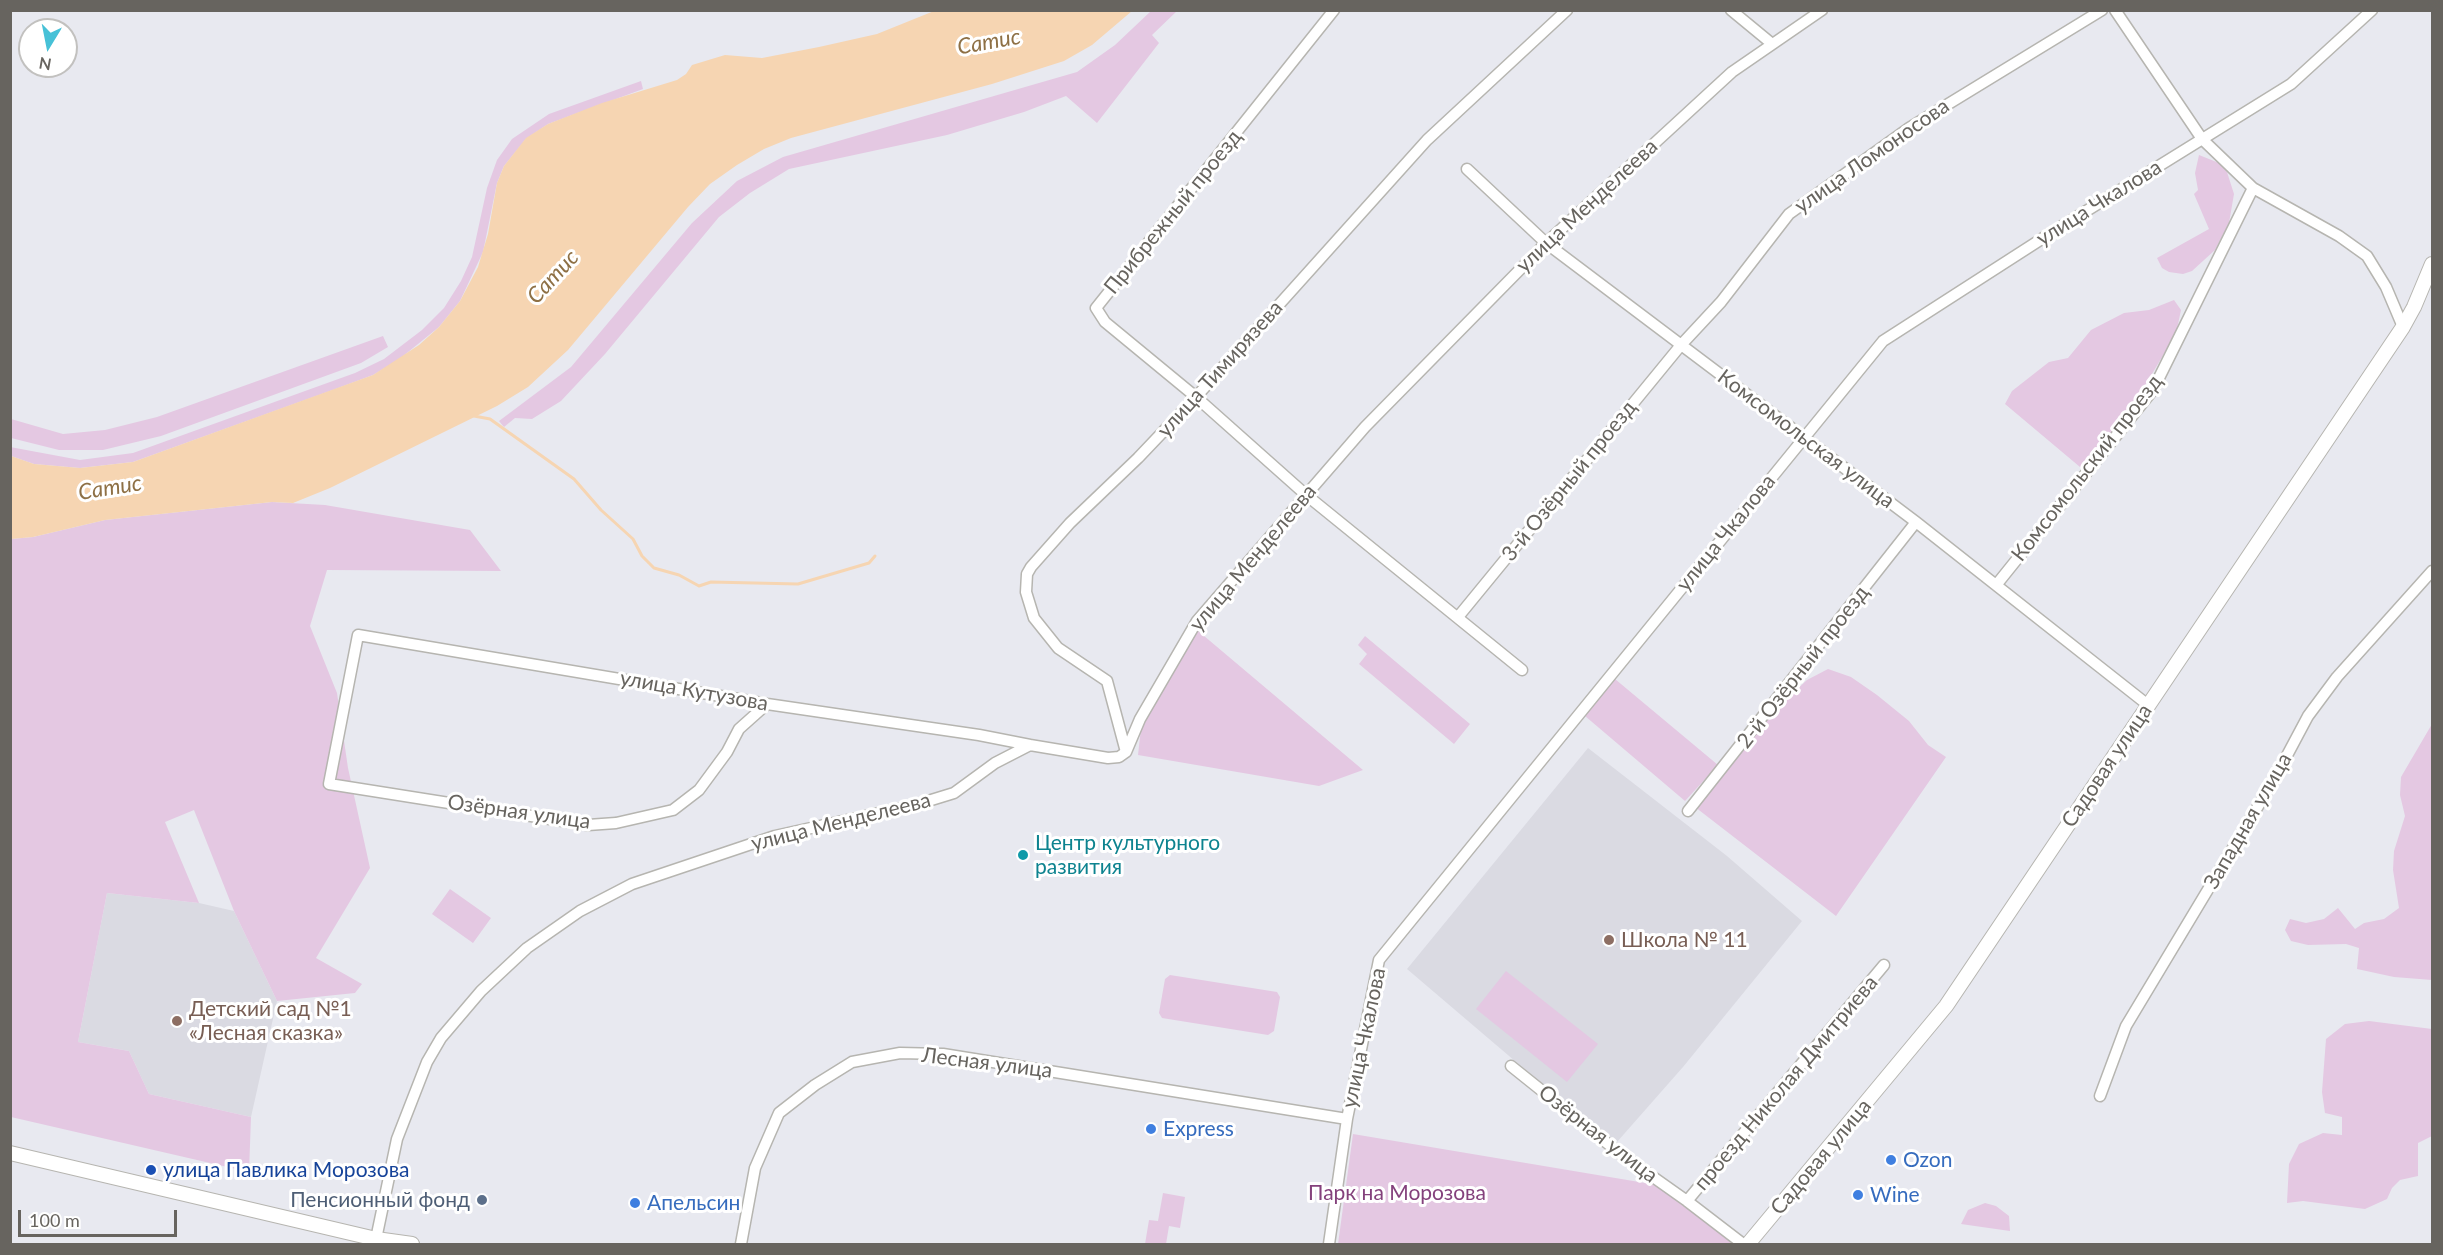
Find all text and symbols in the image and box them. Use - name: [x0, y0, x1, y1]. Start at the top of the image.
- north arrow: [18, 18, 78, 78]
- water label: Сатис: [955, 23, 1023, 61]
- text: N: [37, 54, 53, 75]
- street label: улица Ломоносова: [1790, 93, 1954, 219]
- street label: Прибрежный проезд: [1099, 125, 1247, 299]
- street label: улица Менделеева: [1511, 134, 1663, 278]
- street label: улица Чкалова: [2032, 154, 2166, 252]
- water label: Сатис: [522, 245, 584, 309]
- street label: улица Тимирязева: [1152, 295, 1288, 443]
- street label: Комсомольская улица: [1713, 364, 1899, 514]
- street label: Комсомольский проезд: [2006, 370, 2168, 566]
- street label: 3-й Озёрный проезд: [1496, 396, 1642, 566]
- water label: Сатис: [76, 470, 144, 506]
- street label: улица Чкалова: [1671, 470, 1781, 596]
- street label: улица Менделеева: [1184, 479, 1322, 637]
- street label: 2-й Озёрный проезд: [1732, 581, 1874, 753]
- street label: улица Кутузова: [618, 666, 770, 716]
- street label: Садовая улица: [2057, 700, 2157, 832]
- street label: Западная улица: [2199, 748, 2297, 894]
- street label: улица Менделеева: [749, 788, 933, 856]
- street label: Озёрная улица: [446, 789, 592, 835]
- place label: Центр культурного развития: [1035, 830, 1220, 880]
- marker: Центр культурного развития: [1016, 848, 1030, 862]
- place label: Школа № 11: [1621, 927, 1748, 953]
- marker: Школа № 11: [1602, 933, 1616, 947]
- street label: улица Чкалова: [1337, 966, 1391, 1110]
- street label: проезд Николая Дмитриева: [1689, 971, 1883, 1195]
- place label: Детский сад №1 «Лесная сказка»: [189, 996, 352, 1046]
- marker: Детский сад №1 «Лесная сказка»: [170, 1014, 184, 1028]
- street label: Лесная улица: [920, 1042, 1054, 1084]
- street label: Озёрная улица: [1533, 1080, 1663, 1188]
- street label: Садовая улица: [1765, 1094, 1877, 1220]
- place label: Express: [1163, 1116, 1234, 1142]
- marker: Express: [1144, 1122, 1158, 1136]
- place label: Ozon: [1903, 1147, 1952, 1173]
- marker: Ozon: [1884, 1153, 1898, 1167]
- place label: улица Павлика Морозова: [163, 1157, 410, 1183]
- marker: улица Павлика Морозова: [144, 1163, 158, 1177]
- park label: Парк на Морозова: [1308, 1180, 1486, 1206]
- place label: Wine: [1870, 1182, 1920, 1208]
- place label: Пенсионный фонд: [290, 1187, 470, 1213]
- marker: Wine: [1851, 1188, 1865, 1202]
- place label: Апельсин: [647, 1190, 740, 1216]
- marker: Пенсионный фонд: [475, 1193, 489, 1207]
- marker: Апельсин: [628, 1196, 642, 1210]
- scale bar: [21, 1198, 180, 1236]
- text: 100 m: [29, 1209, 80, 1231]

